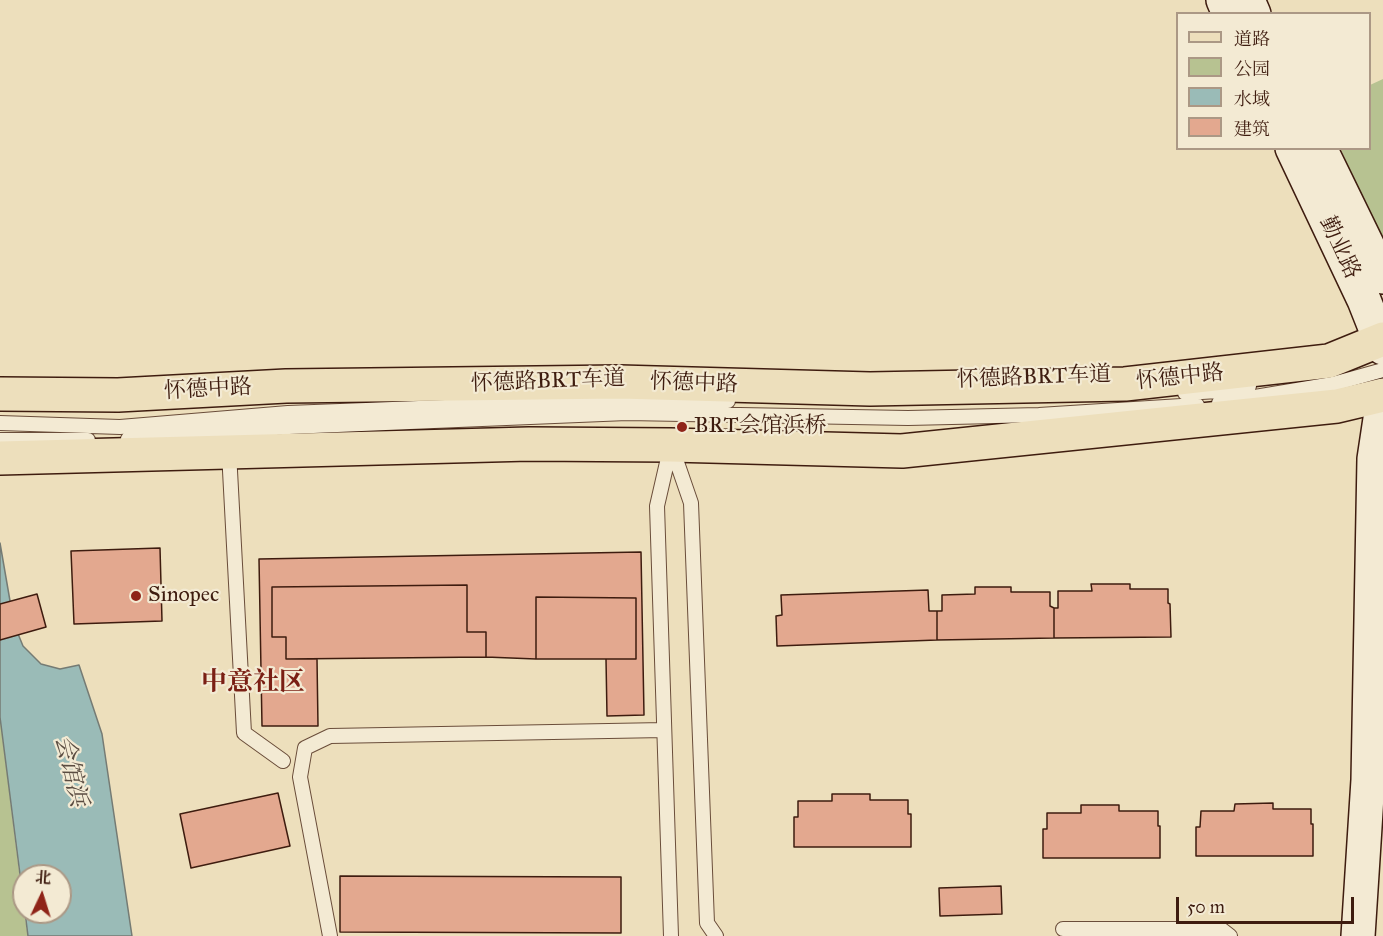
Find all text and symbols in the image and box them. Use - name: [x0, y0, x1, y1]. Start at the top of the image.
- legend: [1176, 12, 1371, 150]
- text: 道路: [1234, 28, 1270, 50]
- text: 公园: [1234, 58, 1270, 80]
- text: 水域: [1234, 88, 1270, 110]
- text: 建筑: [1234, 118, 1270, 140]
- street label: 勤业路: [1313, 213, 1365, 283]
- street label: 怀德中路: [1135, 360, 1225, 396]
- street label: 怀德路BRT车道: [956, 362, 1112, 394]
- street label: 怀德路BRT车道: [470, 366, 626, 398]
- street label: 怀德中路: [650, 369, 738, 399]
- street label: 怀德中路: [163, 375, 253, 405]
- place label: BRT会馆浜桥: [694, 414, 827, 440]
- marker: BRT会馆浜桥: [675, 420, 689, 434]
- place label: Sinopec: [148, 583, 219, 609]
- marker: Sinopec: [129, 589, 143, 603]
- district label: 中意社区: [201, 668, 305, 700]
- water label: 会馆浜: [48, 733, 92, 809]
- north arrow: [12, 864, 72, 924]
- text: 北: [34, 868, 52, 888]
- scale bar: [1179, 885, 1358, 923]
- text: 50 m: [1187, 896, 1225, 918]

